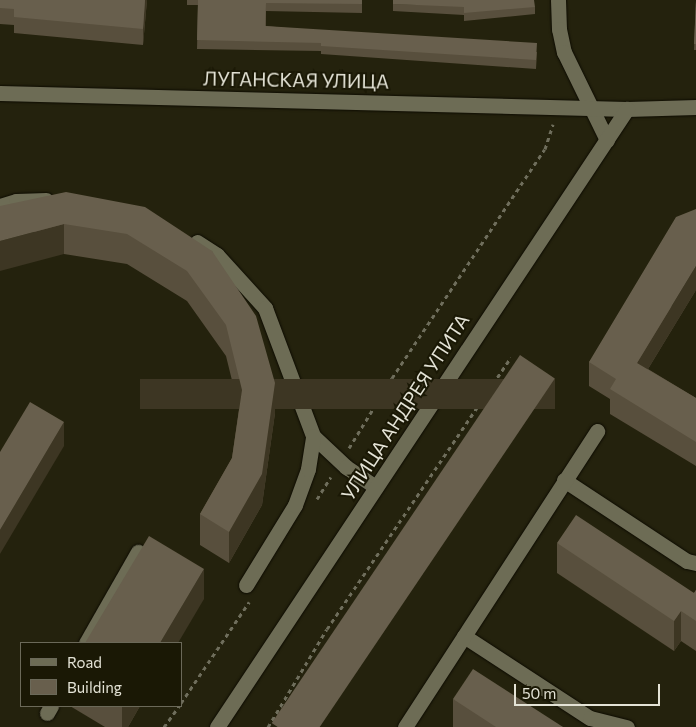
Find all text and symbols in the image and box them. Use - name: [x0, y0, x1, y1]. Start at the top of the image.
- street label: ЛУГАНСКАЯ УЛИЦА: [203, 67, 389, 93]
- street label: УЛИЦА АНДРЕЯ УПИТА: [336, 310, 474, 504]
- legend: [20, 642, 182, 707]
- text: Road: [67, 653, 102, 671]
- scale bar: [516, 674, 662, 706]
- text: Building: [67, 678, 122, 696]
- text: 50 m: [522, 684, 556, 702]

